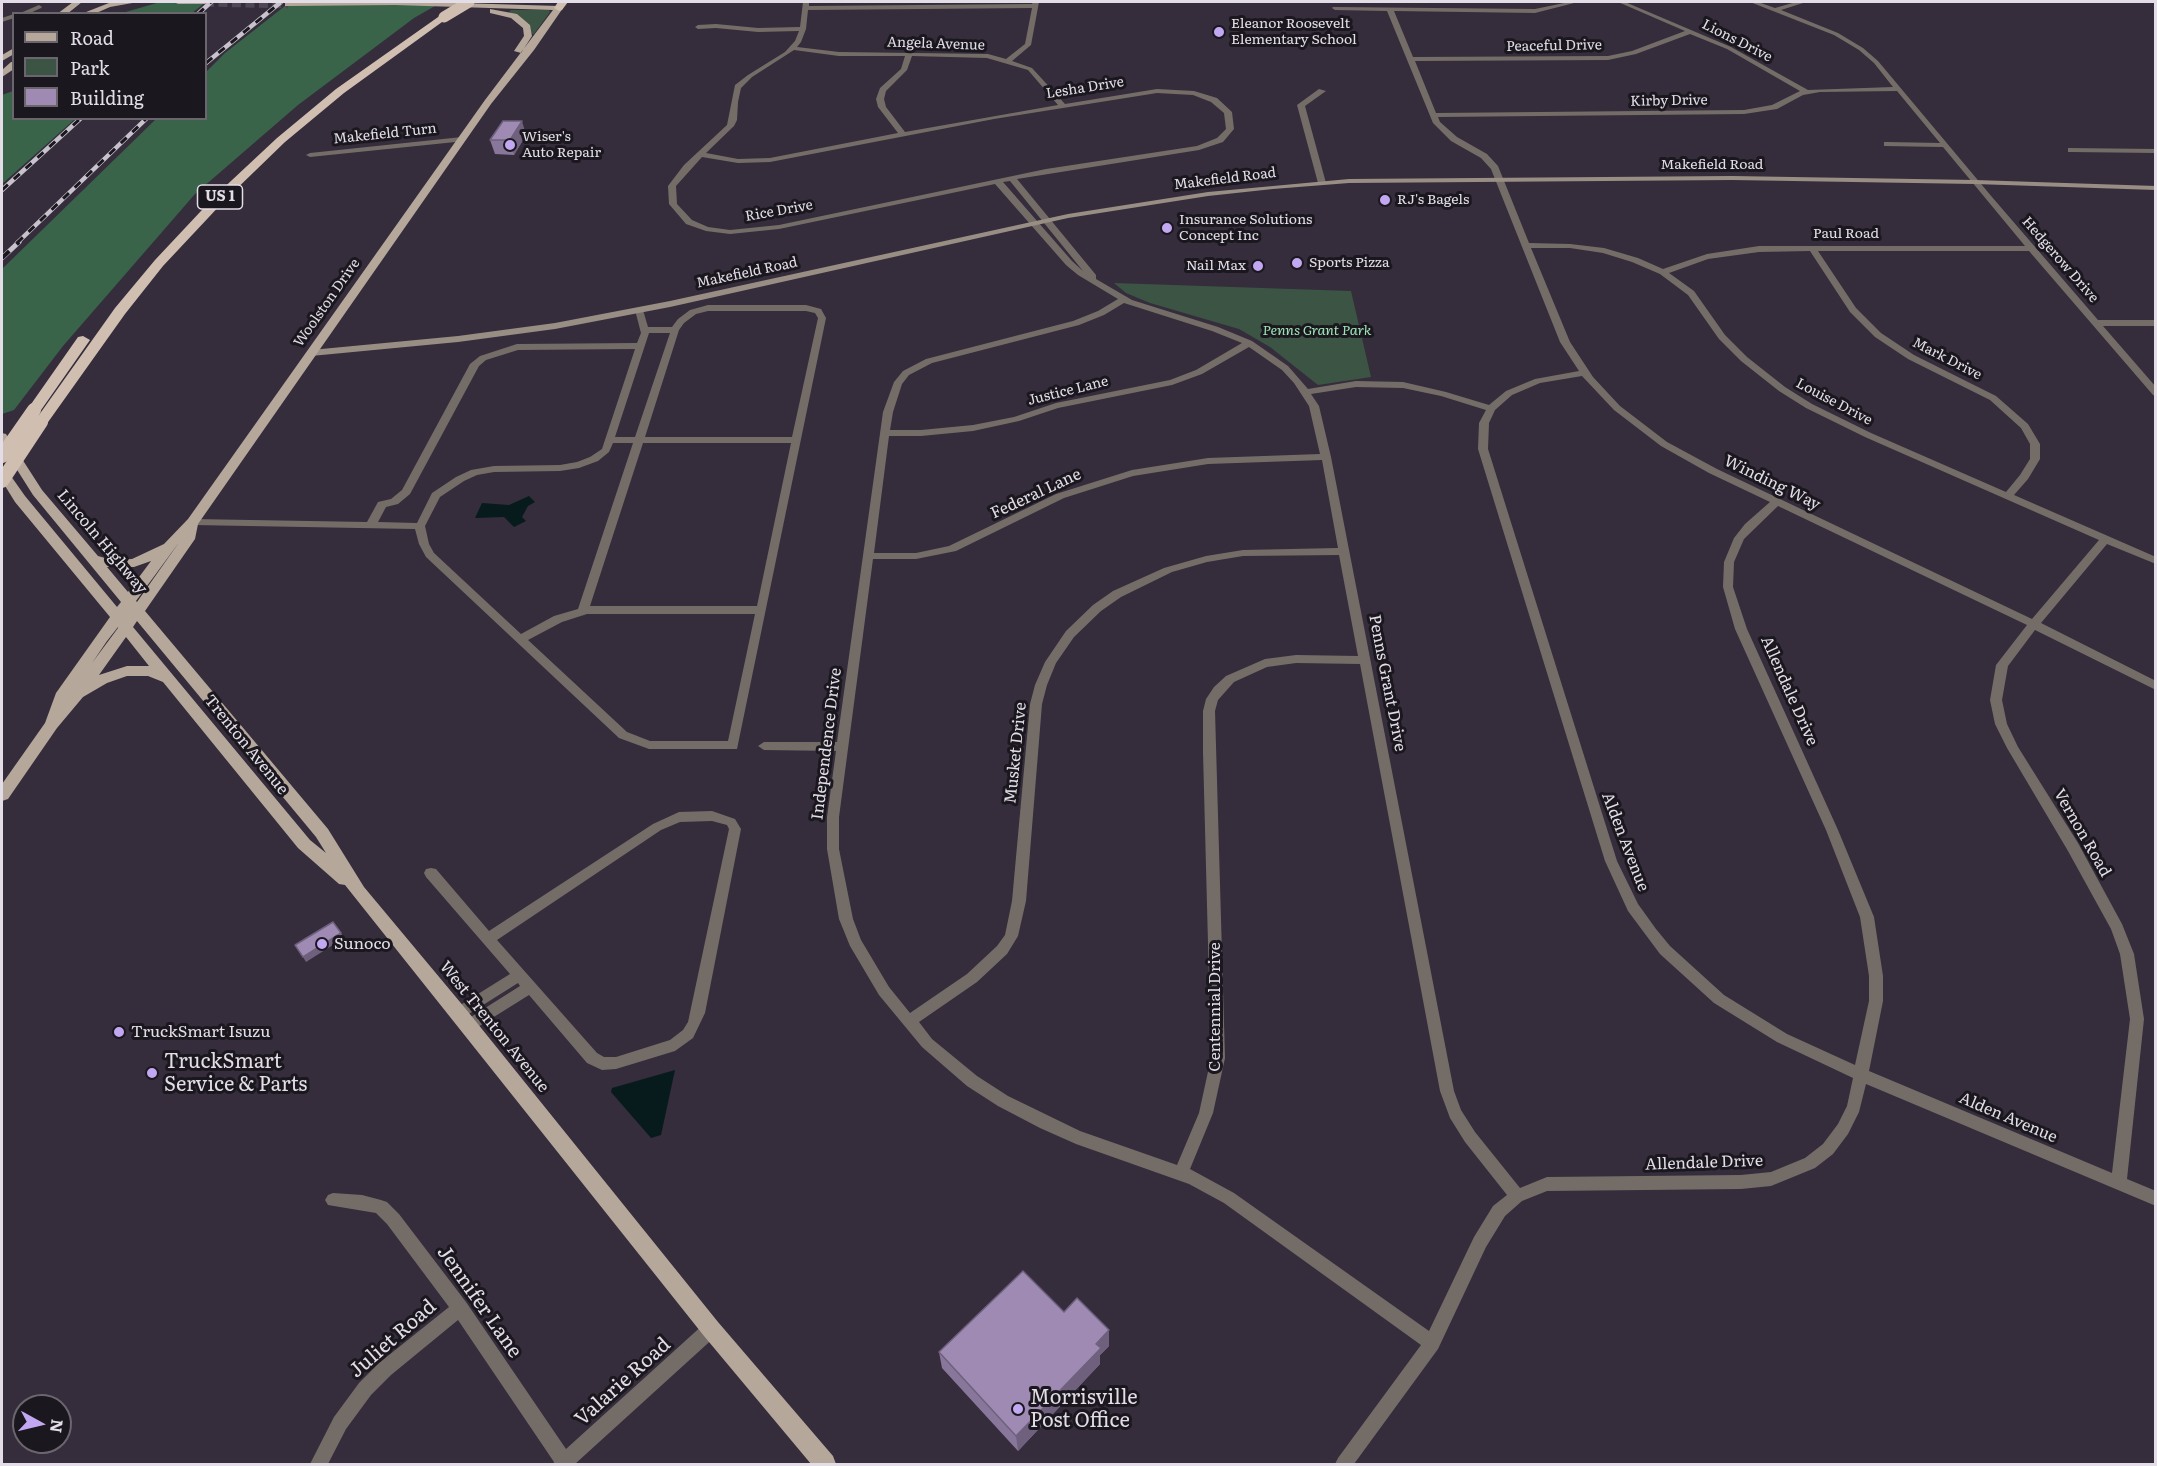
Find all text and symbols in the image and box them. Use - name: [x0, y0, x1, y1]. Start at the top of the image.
- legend: [12, 12, 207, 120]
- place label: Eleanor Roosevelt Elementary School: [1231, 16, 1357, 48]
- street label: Lions Drive: [1699, 16, 1775, 66]
- text: Road: [70, 24, 114, 51]
- marker: Eleanor Roosevelt Elementary School: [1212, 25, 1226, 39]
- street label: Angela Avenue: [887, 34, 985, 54]
- street label: Peaceful Drive: [1506, 37, 1602, 55]
- text: Park: [70, 54, 109, 81]
- street label: Lesha Drive: [1045, 74, 1125, 102]
- text: Building: [70, 84, 144, 111]
- street label: Kirby Drive: [1630, 92, 1708, 110]
- street label: Makefield Turn: [333, 120, 437, 148]
- place label: Wiser's Auto Repair: [522, 129, 601, 162]
- marker: Wiser's Auto Repair: [503, 138, 517, 152]
- street label: Makefield Road: [1661, 157, 1763, 173]
- street label: Makefield Road: [1173, 164, 1277, 194]
- road number: US 1: [198, 185, 242, 209]
- place label: RJ's Bagels: [1397, 192, 1469, 208]
- marker: RJ's Bagels: [1378, 193, 1392, 207]
- street label: Rice Drive: [744, 197, 814, 225]
- place label: Insurance Solutions Concept Inc: [1179, 212, 1312, 244]
- street label: Hedgerow Drive: [2018, 214, 2102, 306]
- marker: Insurance Solutions Concept Inc: [1160, 221, 1174, 235]
- street label: Paul Road: [1813, 226, 1879, 242]
- street label: Makefield Road: [695, 254, 799, 292]
- place label: Sports Pizza: [1309, 255, 1389, 271]
- street label: Woolston Drive: [290, 256, 364, 350]
- marker: Sports Pizza: [1290, 256, 1304, 270]
- place label: Nail Max: [1186, 258, 1246, 274]
- marker: Nail Max: [1251, 259, 1265, 273]
- park label: Penns Grant Park: [1263, 323, 1371, 339]
- street label: Mark Drive: [1910, 334, 1984, 384]
- street label: Justice Lane: [1026, 373, 1110, 409]
- street label: Louise Drive: [1793, 375, 1875, 429]
- street label: Winding Way: [1721, 451, 1823, 515]
- street label: Federal Lane: [988, 465, 1084, 523]
- street label: Lincoln Highway: [53, 486, 151, 598]
- street label: Penns Grant Drive: [1364, 613, 1410, 753]
- street label: Allendale Drive: [1756, 633, 1822, 749]
- street label: Independence Drive: [808, 667, 846, 821]
- street label: Trenton Avenue: [200, 691, 292, 799]
- street label: Musket Drive: [1001, 701, 1031, 805]
- street label: Vernon Road: [2049, 786, 2115, 880]
- street label: Alden Avenue: [1597, 790, 1653, 894]
- place label: Sunoco: [334, 934, 391, 954]
- marker: Sunoco: [315, 937, 329, 951]
- street label: Centennial Drive: [1205, 942, 1225, 1072]
- street label: West Trenton Avenue: [435, 957, 553, 1097]
- place label: TruckSmart Isuzu: [131, 1022, 270, 1042]
- marker: TruckSmart Isuzu: [112, 1025, 126, 1039]
- place label: TruckSmart Service & Parts: [164, 1050, 307, 1097]
- marker: TruckSmart Service & Parts: [145, 1066, 159, 1080]
- street label: Alden Avenue: [1956, 1089, 2060, 1147]
- street label: Allendale Drive: [1645, 1151, 1763, 1175]
- street label: Jennifer Lane: [431, 1241, 527, 1363]
- street label: Juliet Road: [345, 1295, 441, 1383]
- street label: Valarie Road: [570, 1333, 676, 1431]
- place label: Morrisville Post Office: [1030, 1386, 1138, 1433]
- north arrow: [12, 1394, 72, 1454]
- marker: Morrisville Post Office: [1011, 1402, 1025, 1416]
- text: N: [45, 1418, 71, 1435]

